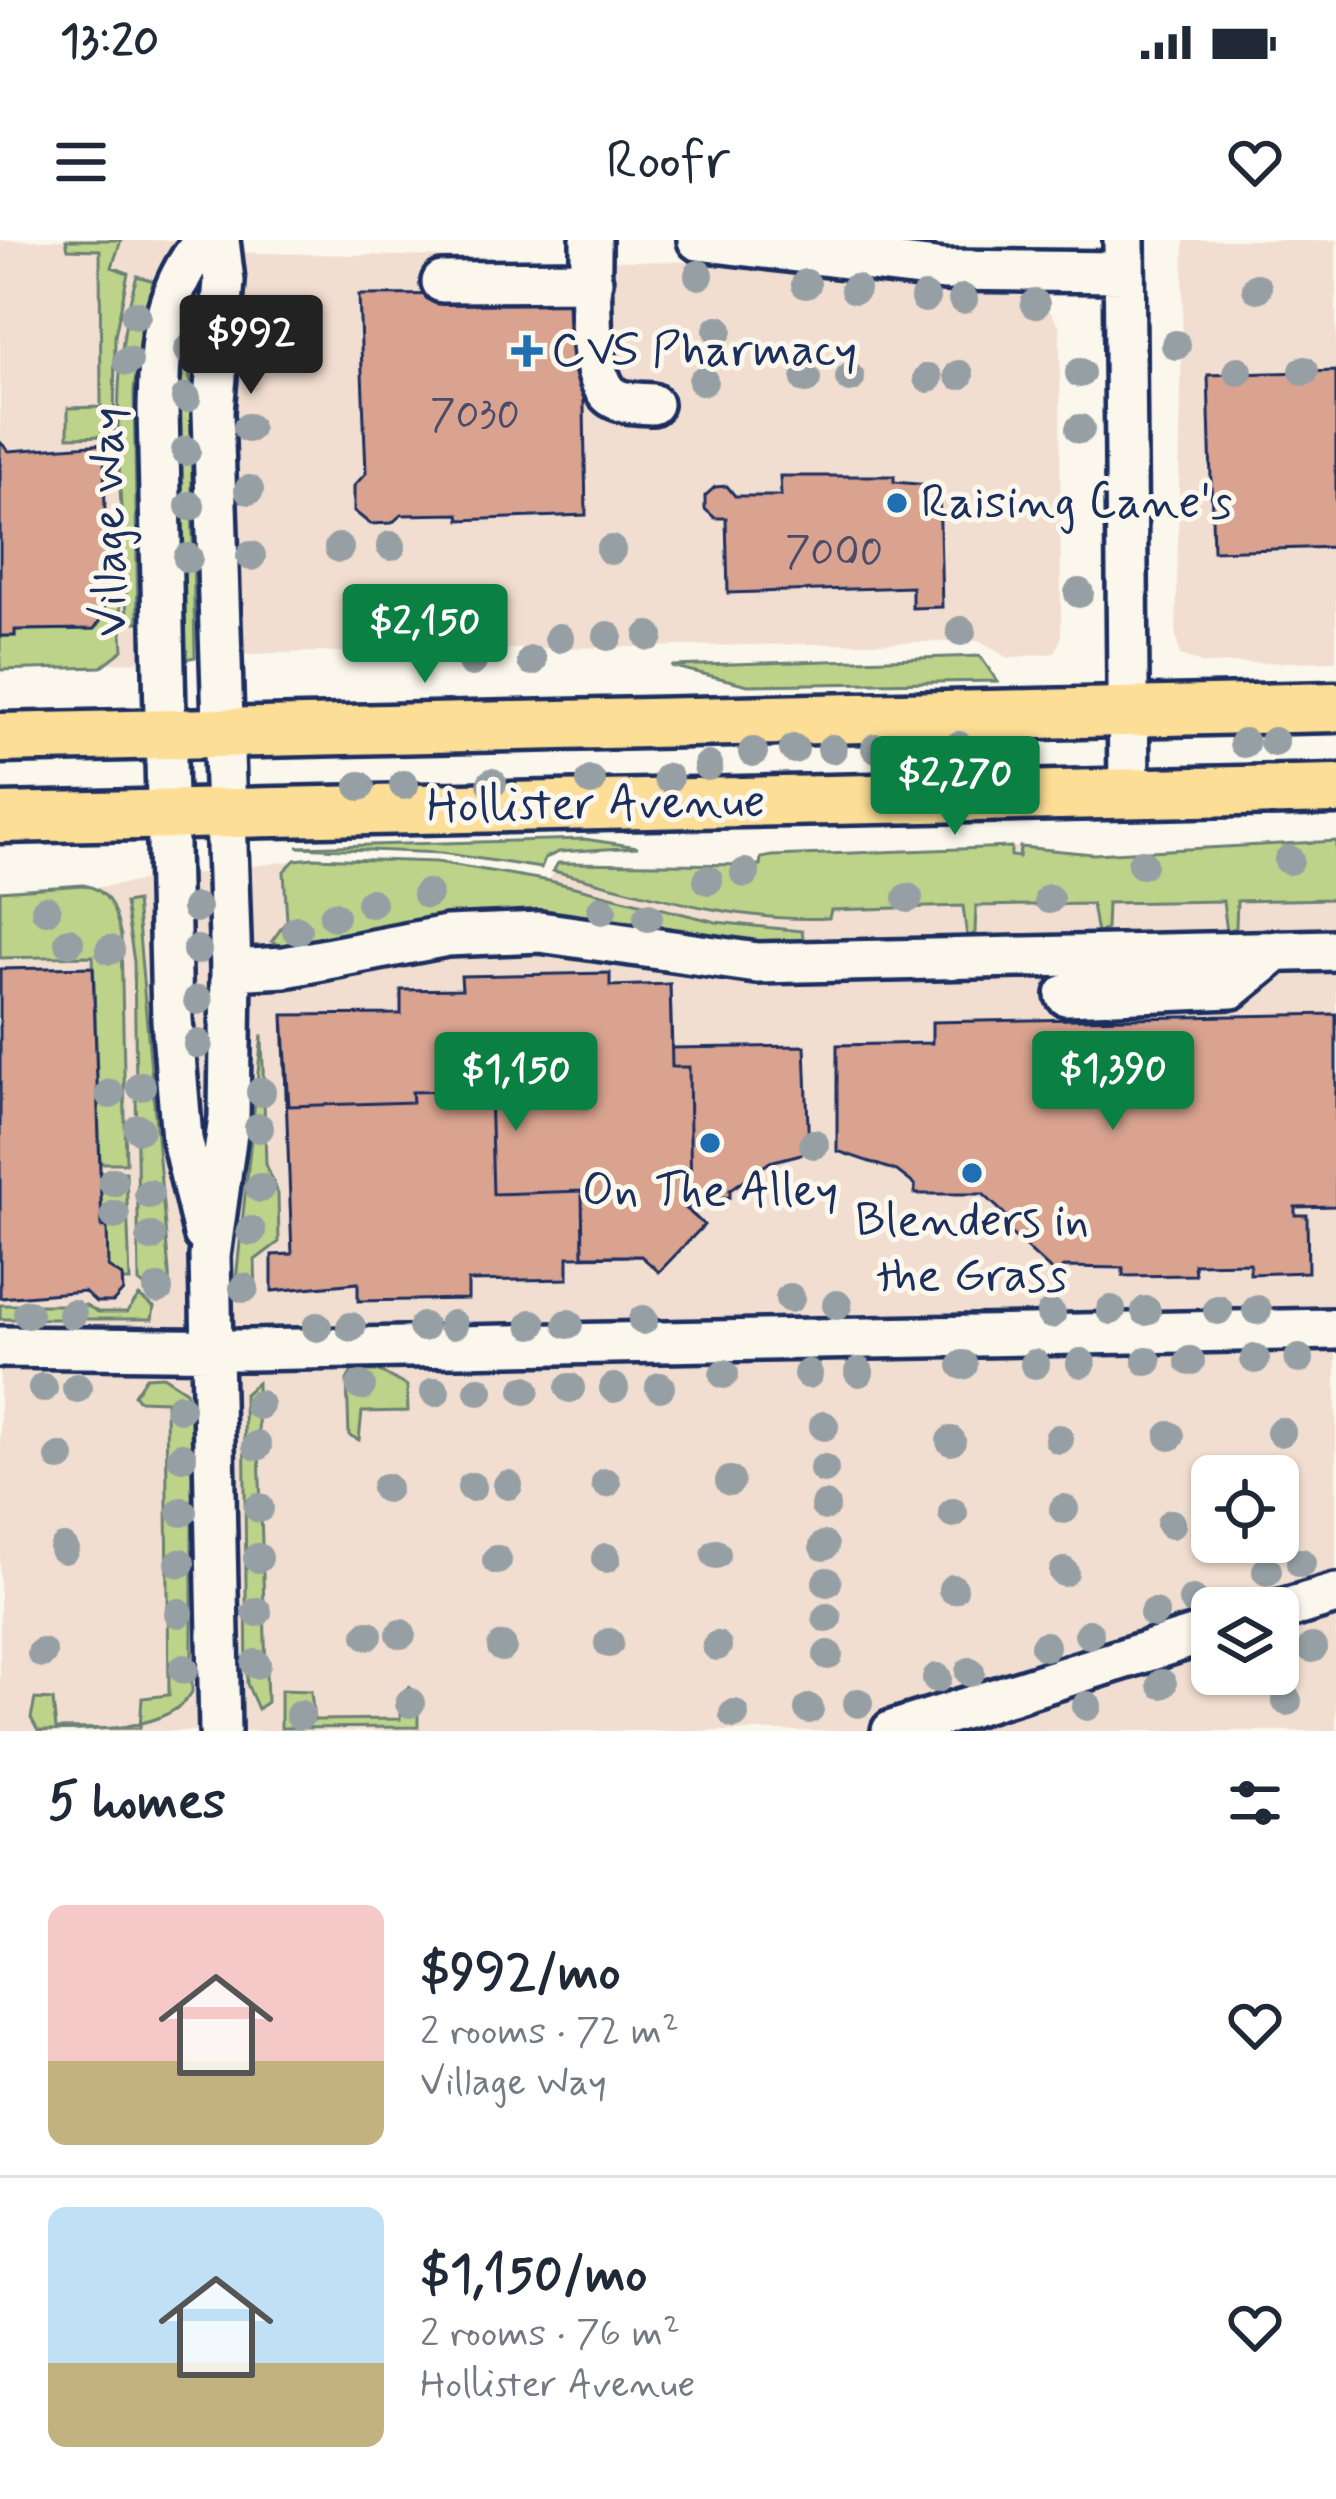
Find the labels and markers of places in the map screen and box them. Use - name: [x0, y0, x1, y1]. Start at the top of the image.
- pin: $992: [180, 295, 322, 397]
- place label: CVS Pharmacy: [551, 320, 857, 383]
- marker: CVS Pharmacy: [514, 338, 540, 364]
- place label: Raising Cane's: [921, 472, 1232, 535]
- marker: Raising Cane's: [884, 490, 910, 516]
- pin: $2,150: [327, 584, 523, 686]
- pin: $2,270: [857, 736, 1053, 838]
- pin: $1,390: [1015, 1031, 1211, 1133]
- pin: $1,150: [418, 1032, 614, 1134]
- marker: On The Alley: [697, 1130, 723, 1156]
- place label: On The Alley: [582, 1160, 838, 1223]
- marker: Blenders in the Grass: [959, 1160, 985, 1186]
- place label: Blenders in the Grass: [855, 1190, 1089, 1308]

